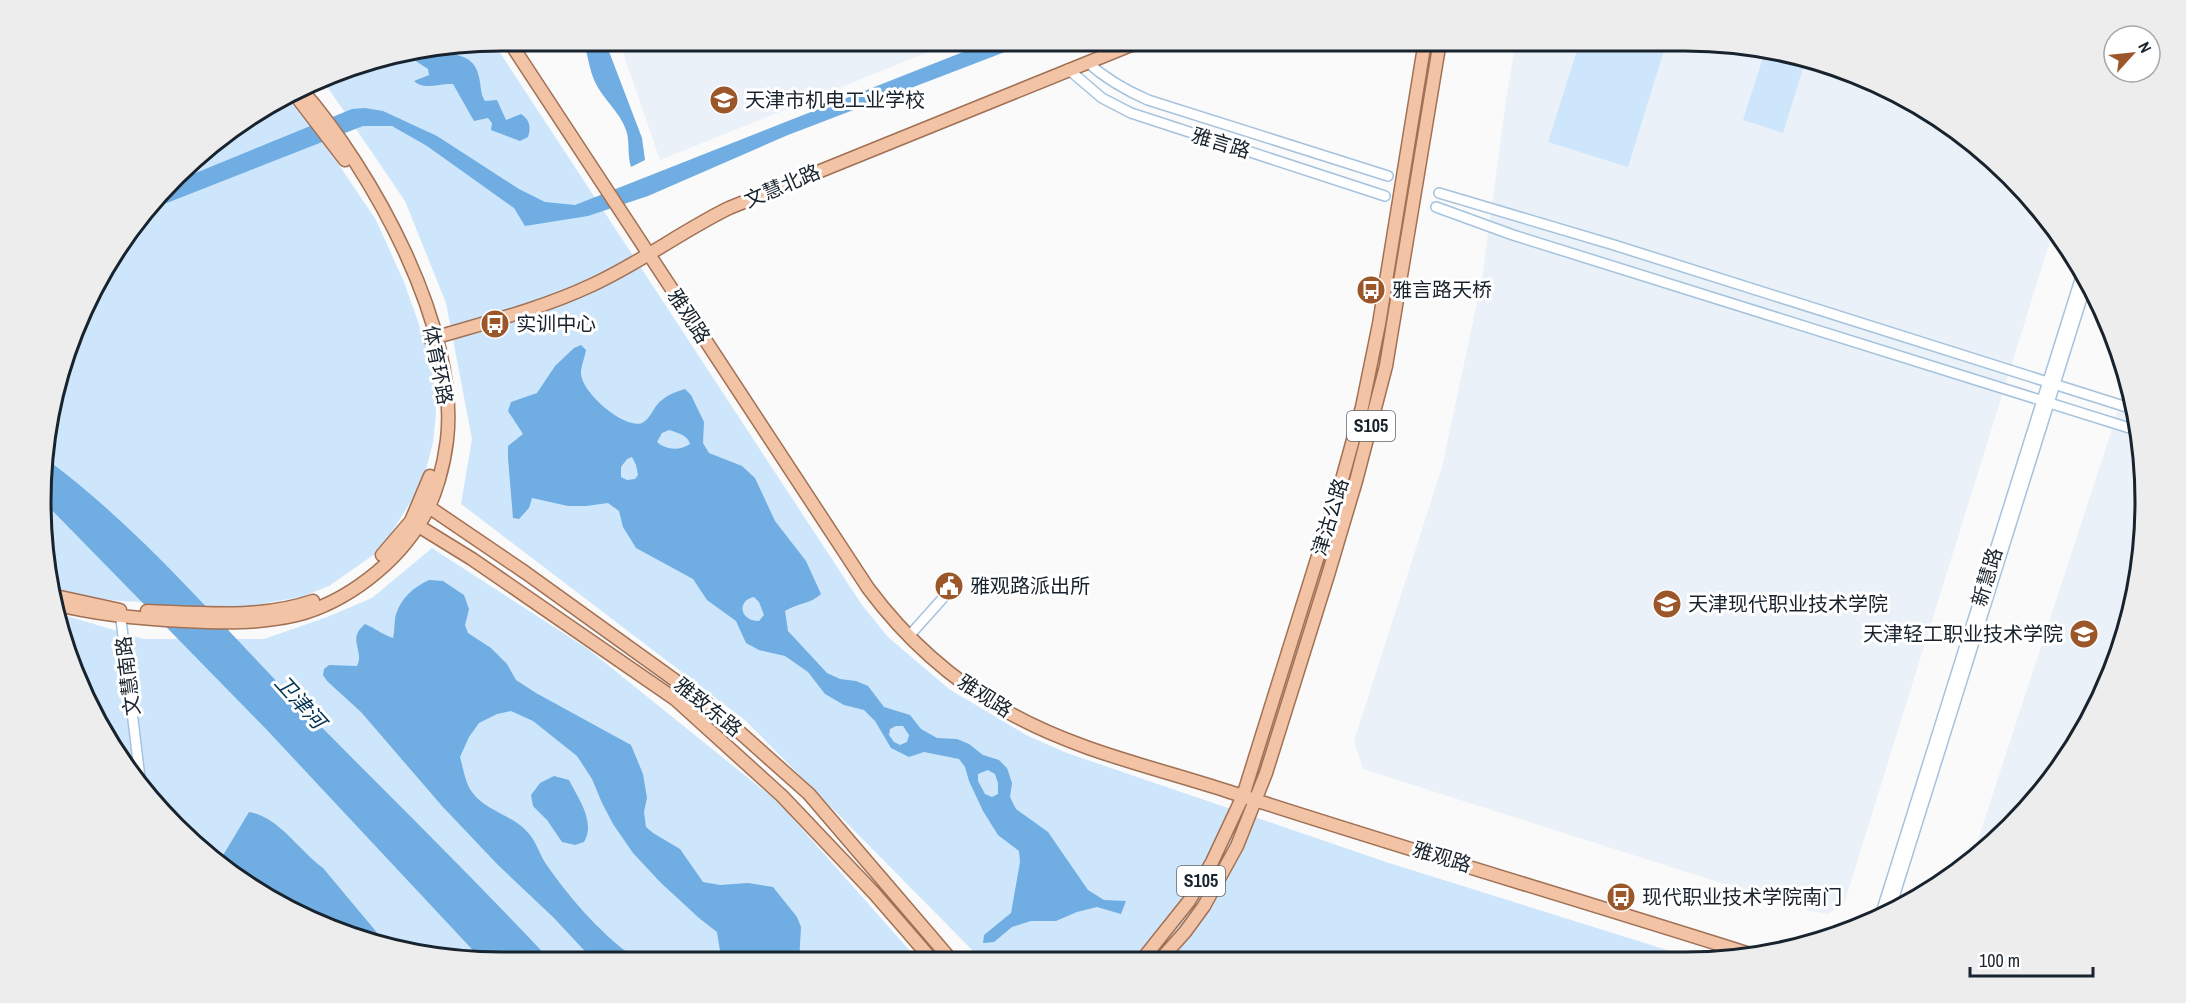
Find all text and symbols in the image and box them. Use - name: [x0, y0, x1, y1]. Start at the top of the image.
- north arrow: [2102, 24, 2162, 84]
- text: N: [2133, 38, 2157, 56]
- school or university icon: 天津市机电工业学校: [708, 84, 740, 116]
- place label: 天津市机电工业学校: [745, 86, 925, 113]
- street label: 雅言路: [1189, 121, 1254, 164]
- street label: 文慧北路: [740, 157, 824, 214]
- bus stop icon: 雅言路天桥: [1355, 274, 1387, 306]
- place label: 雅言路天桥: [1392, 276, 1492, 303]
- street label: 雅观路: [662, 283, 717, 348]
- bus stop icon: 实训中心: [479, 308, 511, 340]
- place label: 实训中心: [516, 310, 596, 337]
- street label: 体育环路: [418, 323, 459, 407]
- road number: S105: [1347, 411, 1395, 441]
- street label: 津沽公路: [1305, 475, 1354, 559]
- street label: 新慧路: [1965, 544, 2008, 609]
- public building icon: 雅观路派出所: [933, 570, 965, 602]
- place label: 雅观路派出所: [970, 572, 1090, 599]
- school or university icon: 天津现代职业技术学院: [1651, 588, 1683, 620]
- place label: 天津现代职业技术学院: [1688, 590, 1888, 617]
- school or university icon: 天津轻工职业技术学院: [2068, 618, 2100, 650]
- place label: 天津轻工职业技术学院: [1863, 620, 2063, 647]
- street label: 文慧南路: [109, 635, 146, 717]
- street label: 雅观路: [953, 668, 1018, 723]
- water label: 卫津河: [269, 669, 335, 738]
- street label: 雅致东路: [669, 671, 748, 742]
- street label: 雅观路: [1410, 835, 1475, 878]
- road number: S105: [1177, 866, 1225, 896]
- bus stop icon: 现代职业技术学院南门: [1605, 881, 1637, 913]
- place label: 现代职业技术学院南门: [1642, 883, 1842, 910]
- scale bar: [1970, 940, 2093, 978]
- text: 100 m: [1979, 948, 2020, 973]

